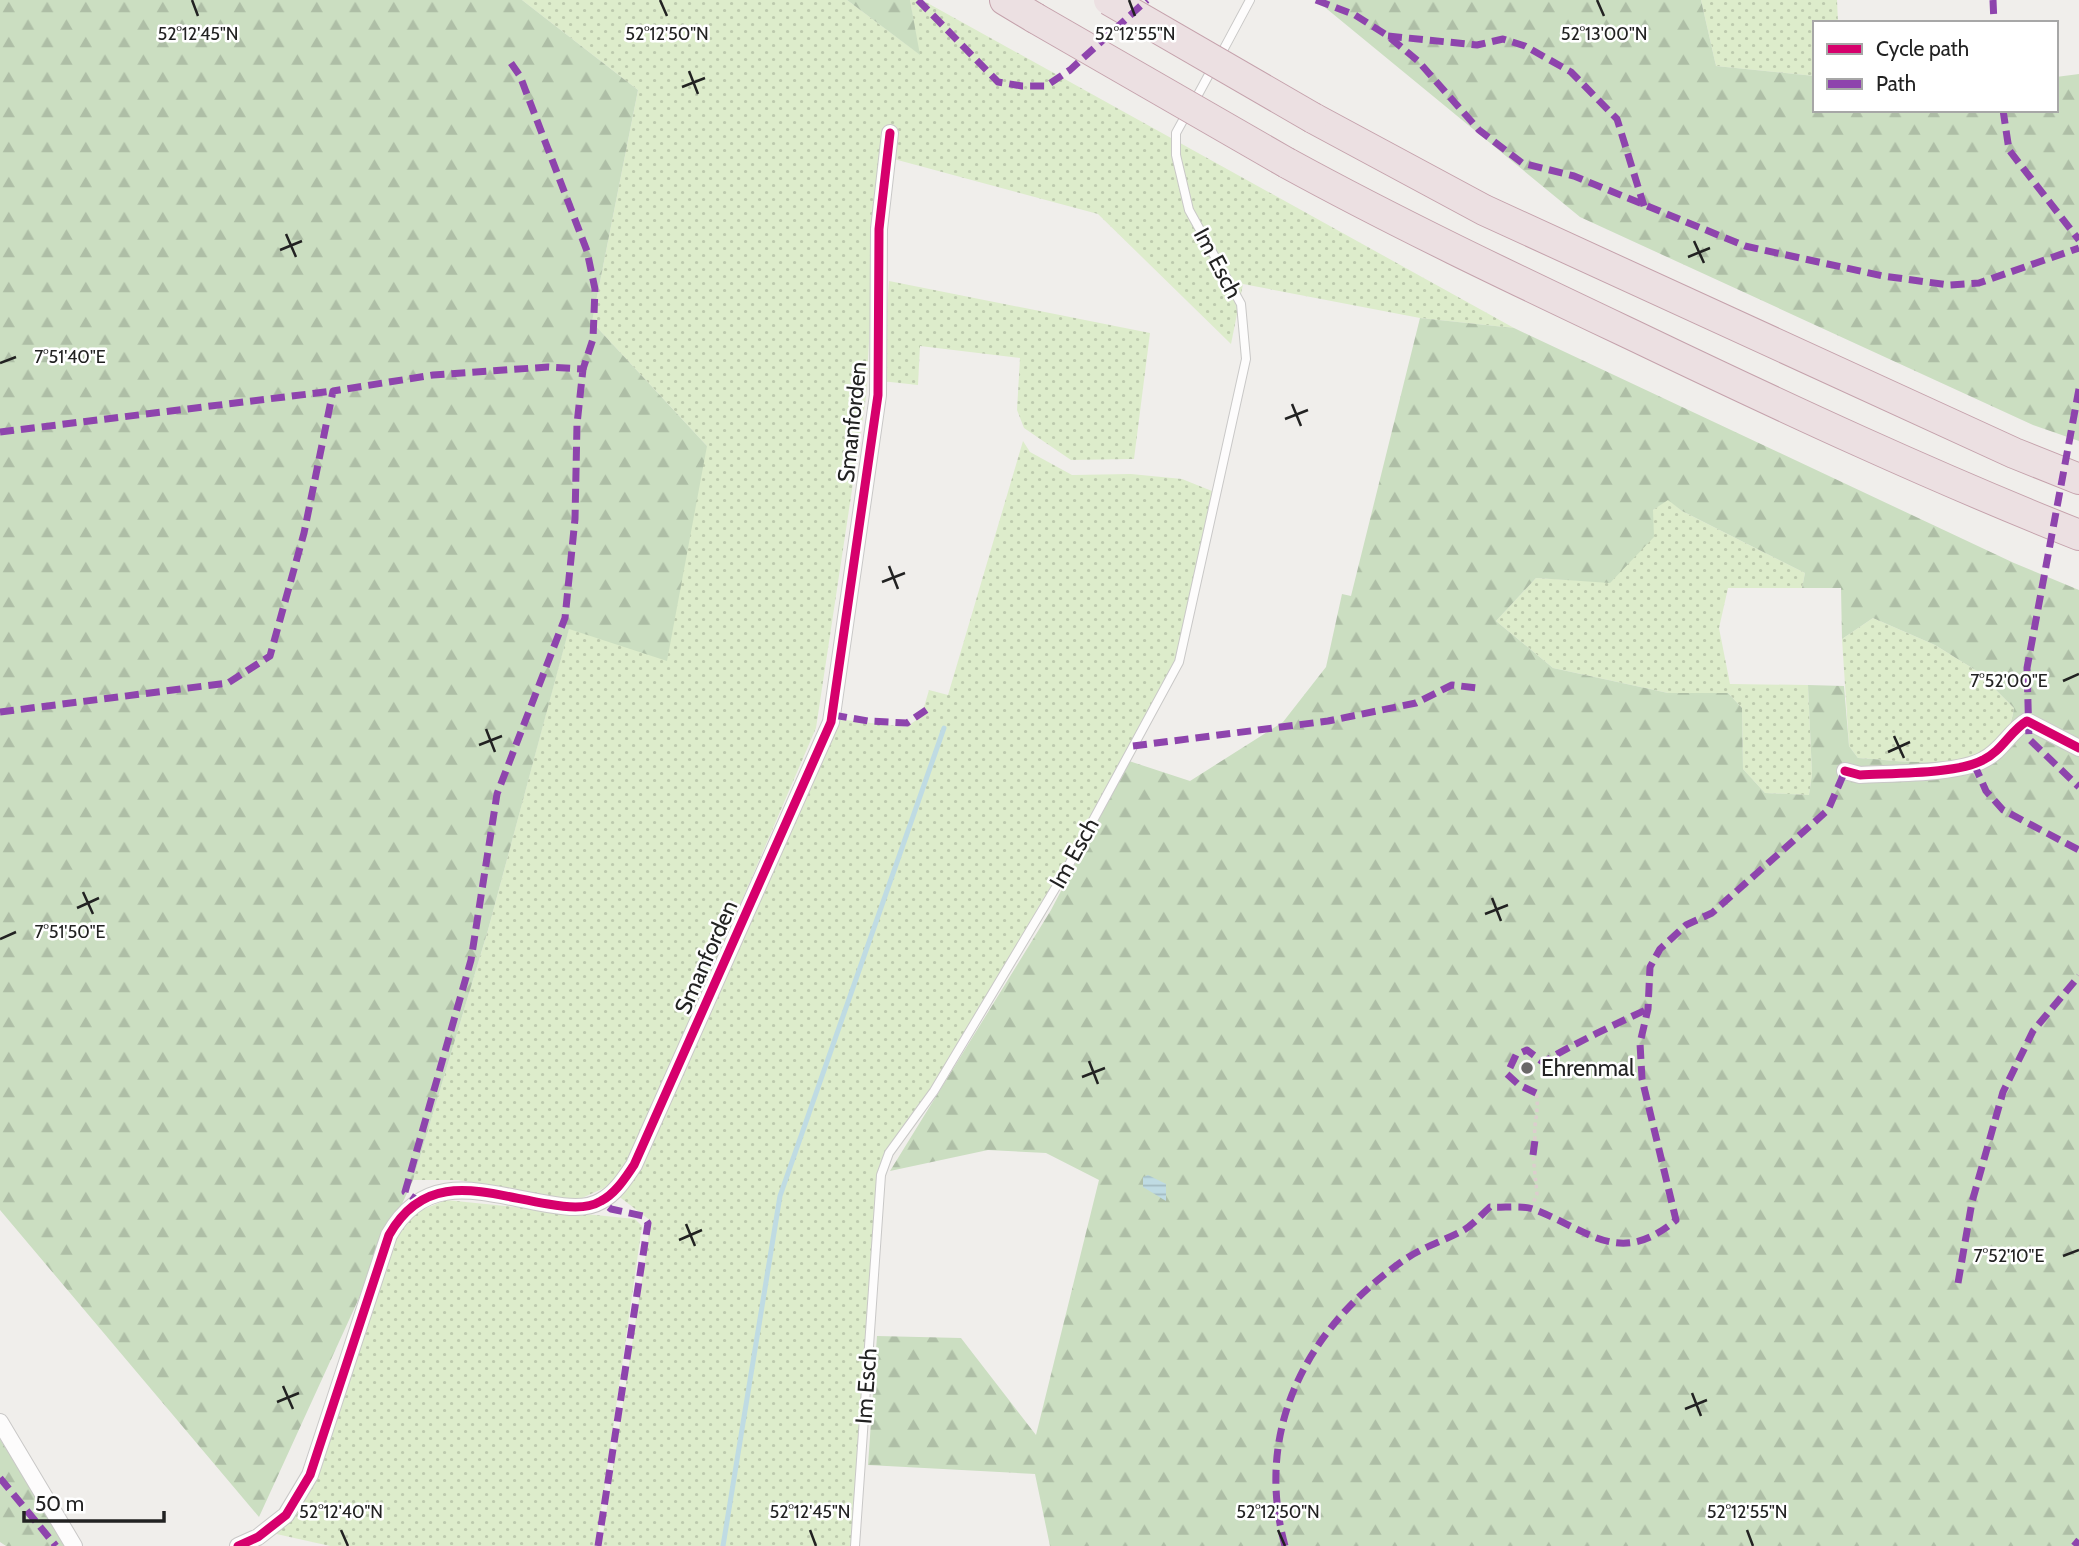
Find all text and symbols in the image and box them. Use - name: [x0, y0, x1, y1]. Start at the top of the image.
- legend: [1813, 21, 2058, 112]
- text: 52°12'45"N: [157, 23, 239, 45]
- text: 52°12'50"N: [625, 23, 709, 45]
- text: 52°12'55"N: [1095, 23, 1175, 45]
- text: 52°13'00"N: [1561, 23, 1647, 45]
- text: Cycle path: [1876, 36, 1969, 61]
- text: Path: [1876, 71, 1916, 96]
- street label: Im Esch: [1188, 223, 1248, 303]
- text: 7°51'40"E: [34, 346, 106, 368]
- street label: Smanforden: [832, 360, 872, 484]
- text: 7°52'00"E: [1970, 670, 2048, 692]
- street label: Im Esch: [1043, 813, 1105, 893]
- street label: Smanforden: [668, 896, 744, 1018]
- text: 7°51'50"E: [34, 921, 106, 943]
- place label: Ehrenmal: [1541, 1054, 1635, 1082]
- marker: Ehrenmal: [1519, 1060, 1535, 1076]
- text: 7°52'10"E: [1974, 1245, 2044, 1267]
- street label: Im Esch: [849, 1347, 883, 1425]
- scale bar: [24, 1480, 164, 1524]
- text: 50 m: [35, 1491, 84, 1516]
- text: 52°12'40"N: [299, 1501, 383, 1523]
- text: 52°12'45"N: [769, 1501, 851, 1523]
- text: 52°12'50"N: [1236, 1501, 1320, 1523]
- text: 52°12'55"N: [1707, 1501, 1787, 1523]

